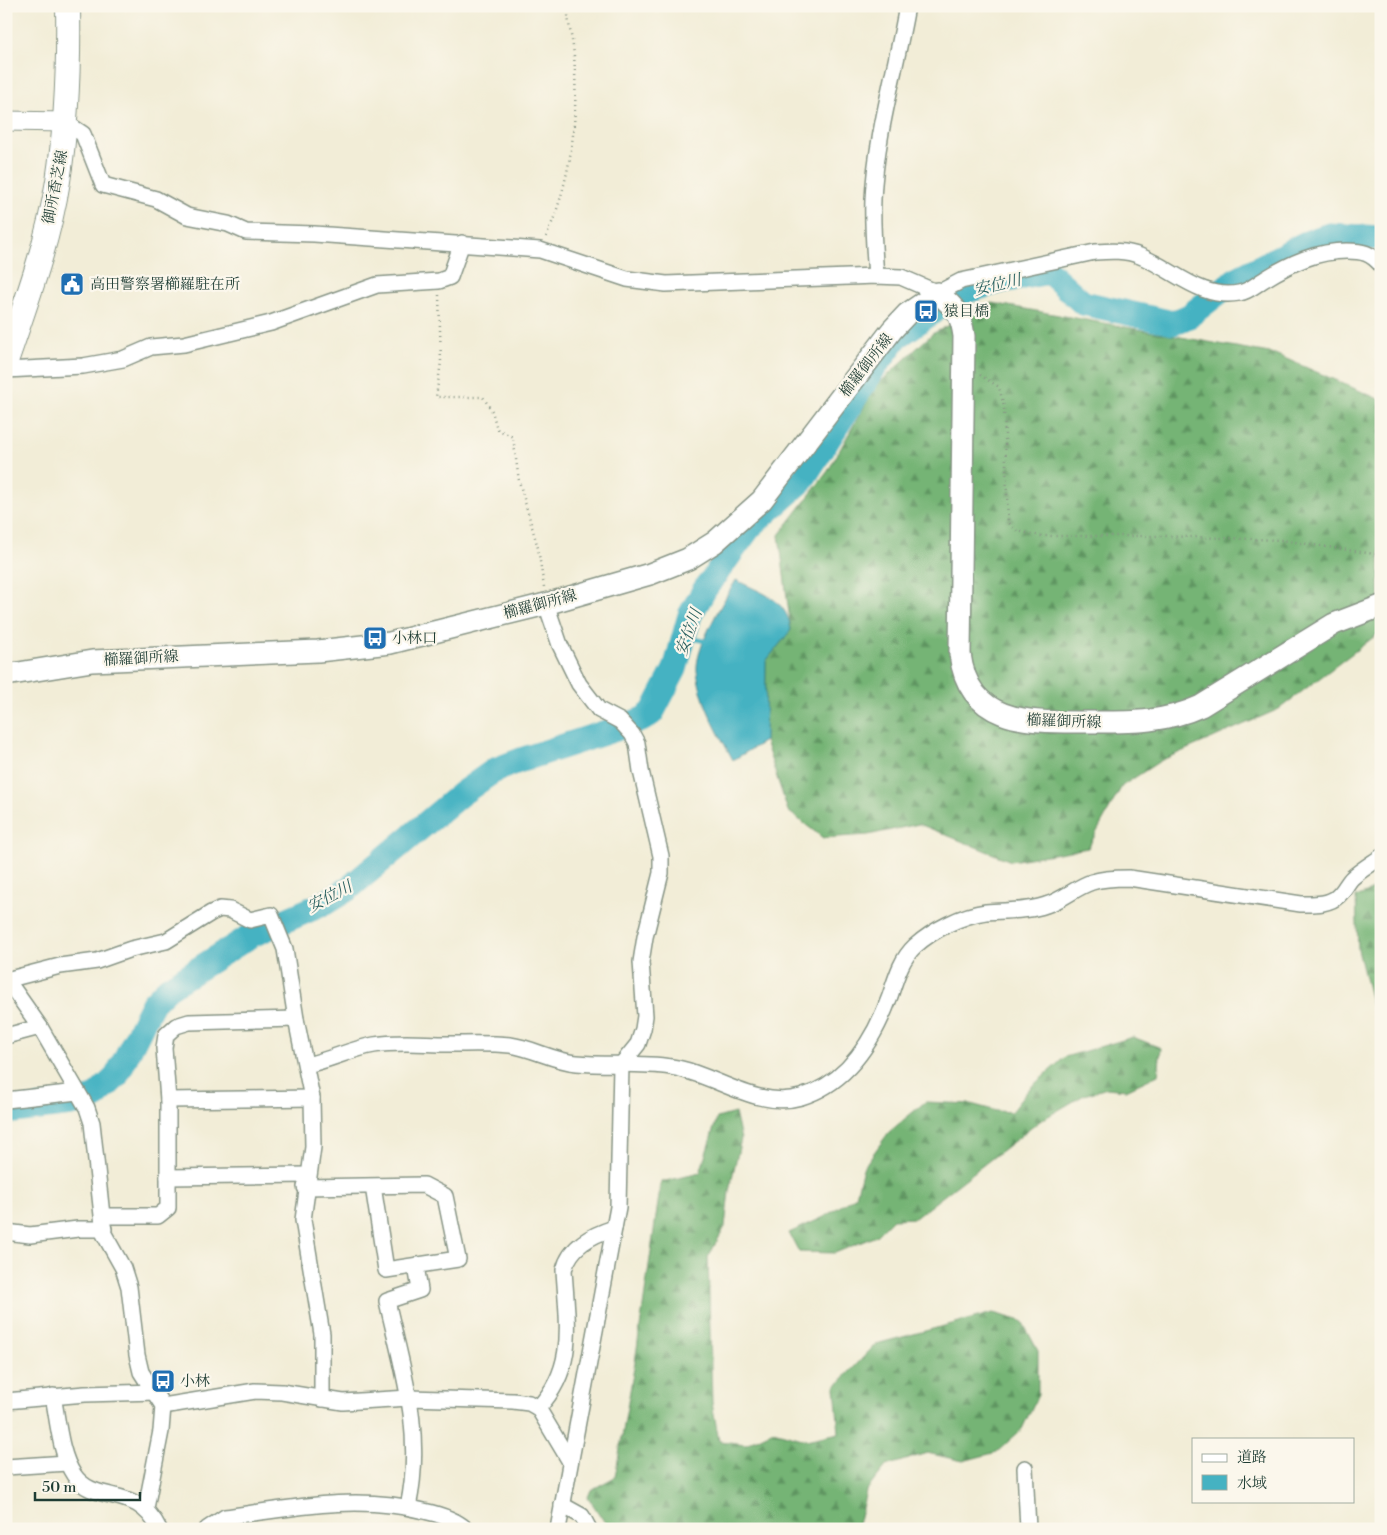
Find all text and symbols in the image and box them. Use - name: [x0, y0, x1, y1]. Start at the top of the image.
- street label: 御所香芝線: [39, 148, 72, 226]
- water label: 安位川: [972, 269, 1025, 300]
- public building icon: 高田警察署櫛羅駐在所: [59, 271, 85, 297]
- place label: 高田警察署櫛羅駐在所: [90, 275, 240, 294]
- bus stop icon: 猿目橋: [913, 298, 939, 324]
- place label: 猿目橋: [944, 302, 989, 321]
- street label: 櫛羅御所線: [836, 330, 897, 401]
- street label: 櫛羅御所線: [501, 586, 579, 623]
- water label: 安位川: [671, 604, 707, 658]
- bus stop icon: 小林口: [362, 625, 388, 651]
- place label: 小林口: [392, 629, 437, 648]
- street label: 櫛羅御所線: [103, 647, 179, 670]
- street label: 櫛羅御所線: [1026, 711, 1102, 732]
- water label: 安位川: [304, 876, 357, 917]
- bus stop icon: 小林: [150, 1368, 176, 1394]
- place label: 小林: [180, 1372, 210, 1391]
- legend: [1192, 1438, 1354, 1502]
- text: 道路: [1237, 1448, 1267, 1467]
- scale bar: [35, 1470, 140, 1502]
- text: 水域: [1237, 1474, 1267, 1493]
- text: 50 m: [42, 1478, 76, 1497]

